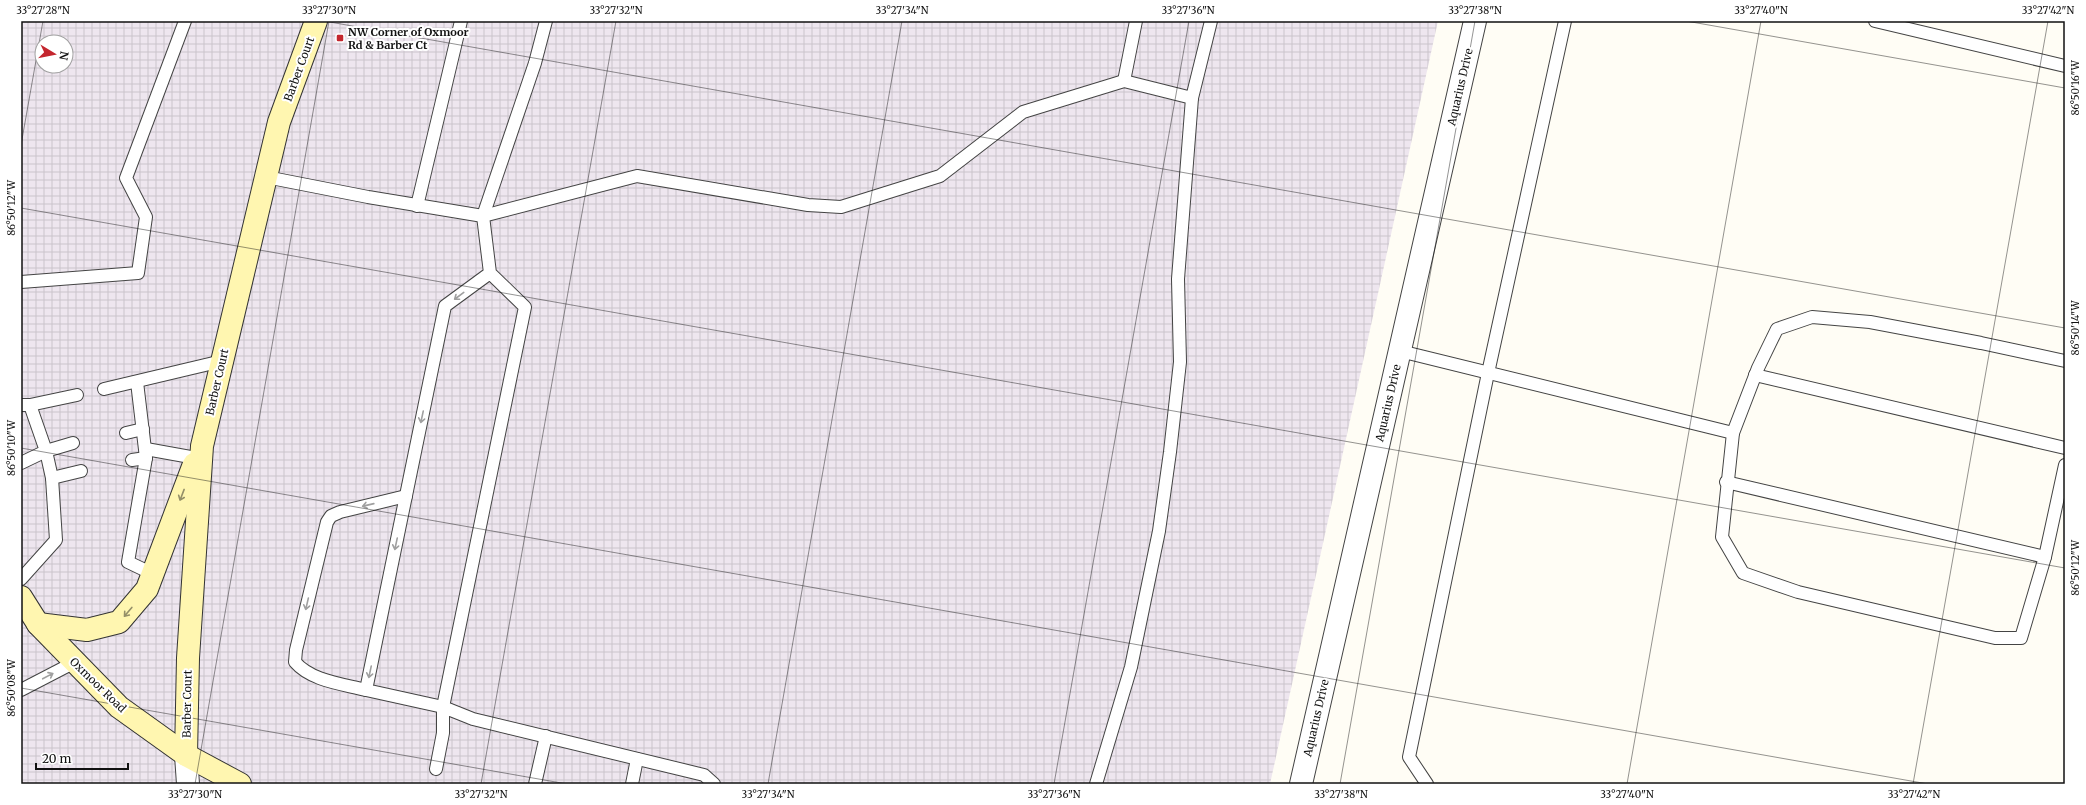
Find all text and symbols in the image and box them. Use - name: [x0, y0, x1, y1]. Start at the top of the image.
- text: 33°27'28"N: [16, 4, 70, 17]
- text: 33°27'30"N: [302, 4, 356, 17]
- text: 33°27'32"N: [589, 4, 643, 17]
- text: 33°27'34"N: [876, 4, 929, 17]
- text: 33°27'36"N: [1161, 4, 1215, 17]
- text: 33°27'38"N: [1448, 4, 1502, 17]
- text: 33°27'40"N: [1734, 4, 1788, 17]
- text: 33°27'42"N: [2022, 4, 2074, 17]
- place label: NW Corner of Oxmoor Rd & Barber Ct: [348, 25, 469, 52]
- marker: NW Corner of Oxmoor Rd & Barber Ct: [335, 33, 345, 43]
- north arrow: [34, 34, 74, 74]
- street label: Barber Court: [281, 34, 317, 103]
- street label: Aquarius Drive: [1444, 47, 1476, 128]
- text: N: [56, 50, 71, 62]
- text: 86°50'16"W: [2069, 59, 2082, 116]
- text: 86°50'12"W: [5, 179, 18, 236]
- one-way arrow: [454, 292, 465, 300]
- text: 86°50'14"W: [2069, 300, 2082, 355]
- street label: Barber Court: [203, 347, 232, 417]
- street label: Aquarius Drive: [1372, 363, 1404, 444]
- one-way arrow: [418, 410, 426, 423]
- text: 86°50'10"W: [5, 419, 18, 476]
- one-way arrow: [178, 489, 186, 501]
- one-way arrow: [362, 502, 375, 510]
- one-way arrow: [392, 537, 400, 550]
- text: 86°50'12"W: [2069, 539, 2082, 596]
- one-way arrow: [302, 597, 310, 610]
- one-way arrow: [123, 606, 132, 617]
- street label: Oxmoor Road: [67, 655, 129, 716]
- text: 86°50'08"W: [5, 658, 18, 717]
- one-way arrow: [365, 665, 373, 678]
- street label: Barber Court: [179, 669, 195, 738]
- one-way arrow: [42, 672, 54, 680]
- street label: Aquarius Drive: [1300, 678, 1332, 759]
- scale bar: [36, 745, 128, 771]
- text: 20 m: [42, 751, 71, 766]
- text: 33°27'30"N: [168, 788, 222, 801]
- text: 33°27'32"N: [454, 788, 508, 801]
- text: 33°27'34"N: [742, 788, 795, 801]
- text: 33°27'36"N: [1027, 788, 1081, 801]
- text: 33°27'38"N: [1314, 788, 1368, 801]
- text: 33°27'40"N: [1600, 788, 1654, 801]
- text: 33°27'42"N: [1888, 788, 1940, 801]

